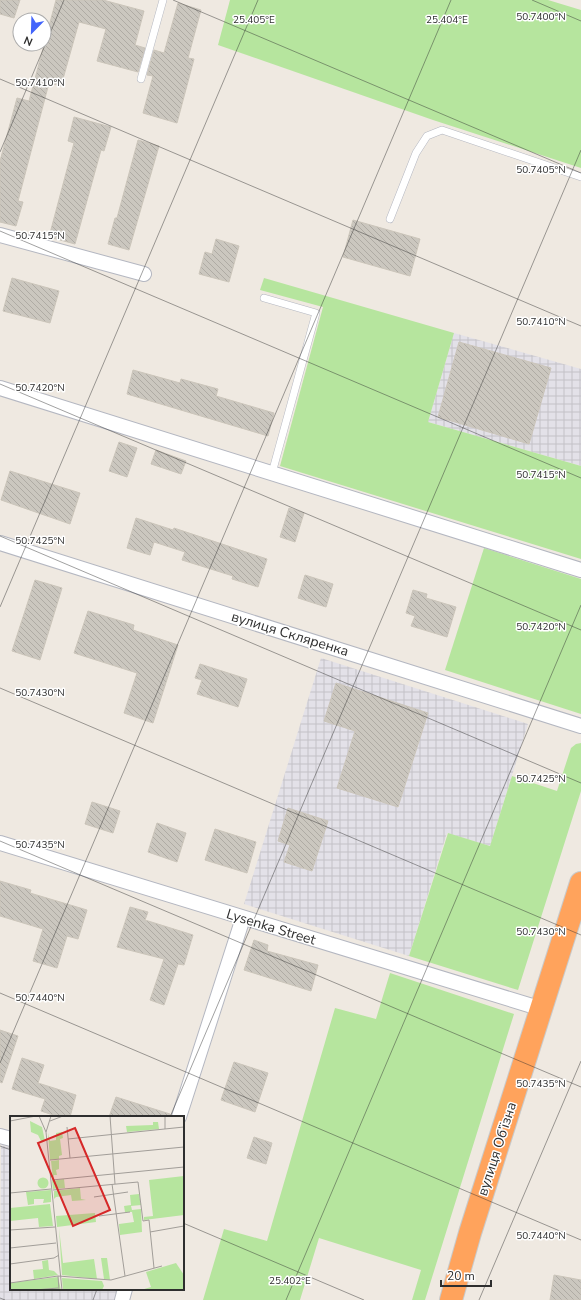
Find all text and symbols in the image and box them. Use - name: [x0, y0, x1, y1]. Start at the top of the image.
- text: 50.7400°N: [516, 10, 566, 24]
- north arrow: [12, 12, 52, 52]
- text: 25.405°E: [233, 13, 275, 27]
- text: 25.404°E: [426, 13, 468, 27]
- text: N: [22, 32, 35, 49]
- text: 50.7410°N: [15, 76, 65, 90]
- text: 50.7405°N: [516, 163, 566, 177]
- text: 50.7415°N: [15, 229, 65, 243]
- text: 50.7410°N: [516, 315, 566, 329]
- text: 50.7420°N: [15, 381, 65, 395]
- text: 50.7415°N: [516, 468, 566, 482]
- text: 50.7425°N: [15, 534, 65, 548]
- street label: вулиця Скляренка: [229, 607, 351, 661]
- text: 50.7420°N: [516, 620, 566, 634]
- text: 50.7430°N: [15, 686, 65, 700]
- text: 50.7425°N: [516, 772, 566, 786]
- text: 50.7435°N: [15, 838, 65, 852]
- street label: Lysenka Street: [224, 904, 318, 950]
- text: 50.7430°N: [516, 925, 566, 939]
- text: 50.7440°N: [15, 991, 65, 1005]
- text: 50.7435°N: [516, 1077, 566, 1091]
- street label: вулиця Об’їзна: [473, 1100, 521, 1198]
- inset map: [10, 1116, 184, 1290]
- text: 50.7440°N: [516, 1229, 566, 1243]
- scale bar: [441, 1262, 491, 1288]
- text: 20 m: [447, 1268, 475, 1284]
- text: 25.402°E: [269, 1274, 311, 1288]

